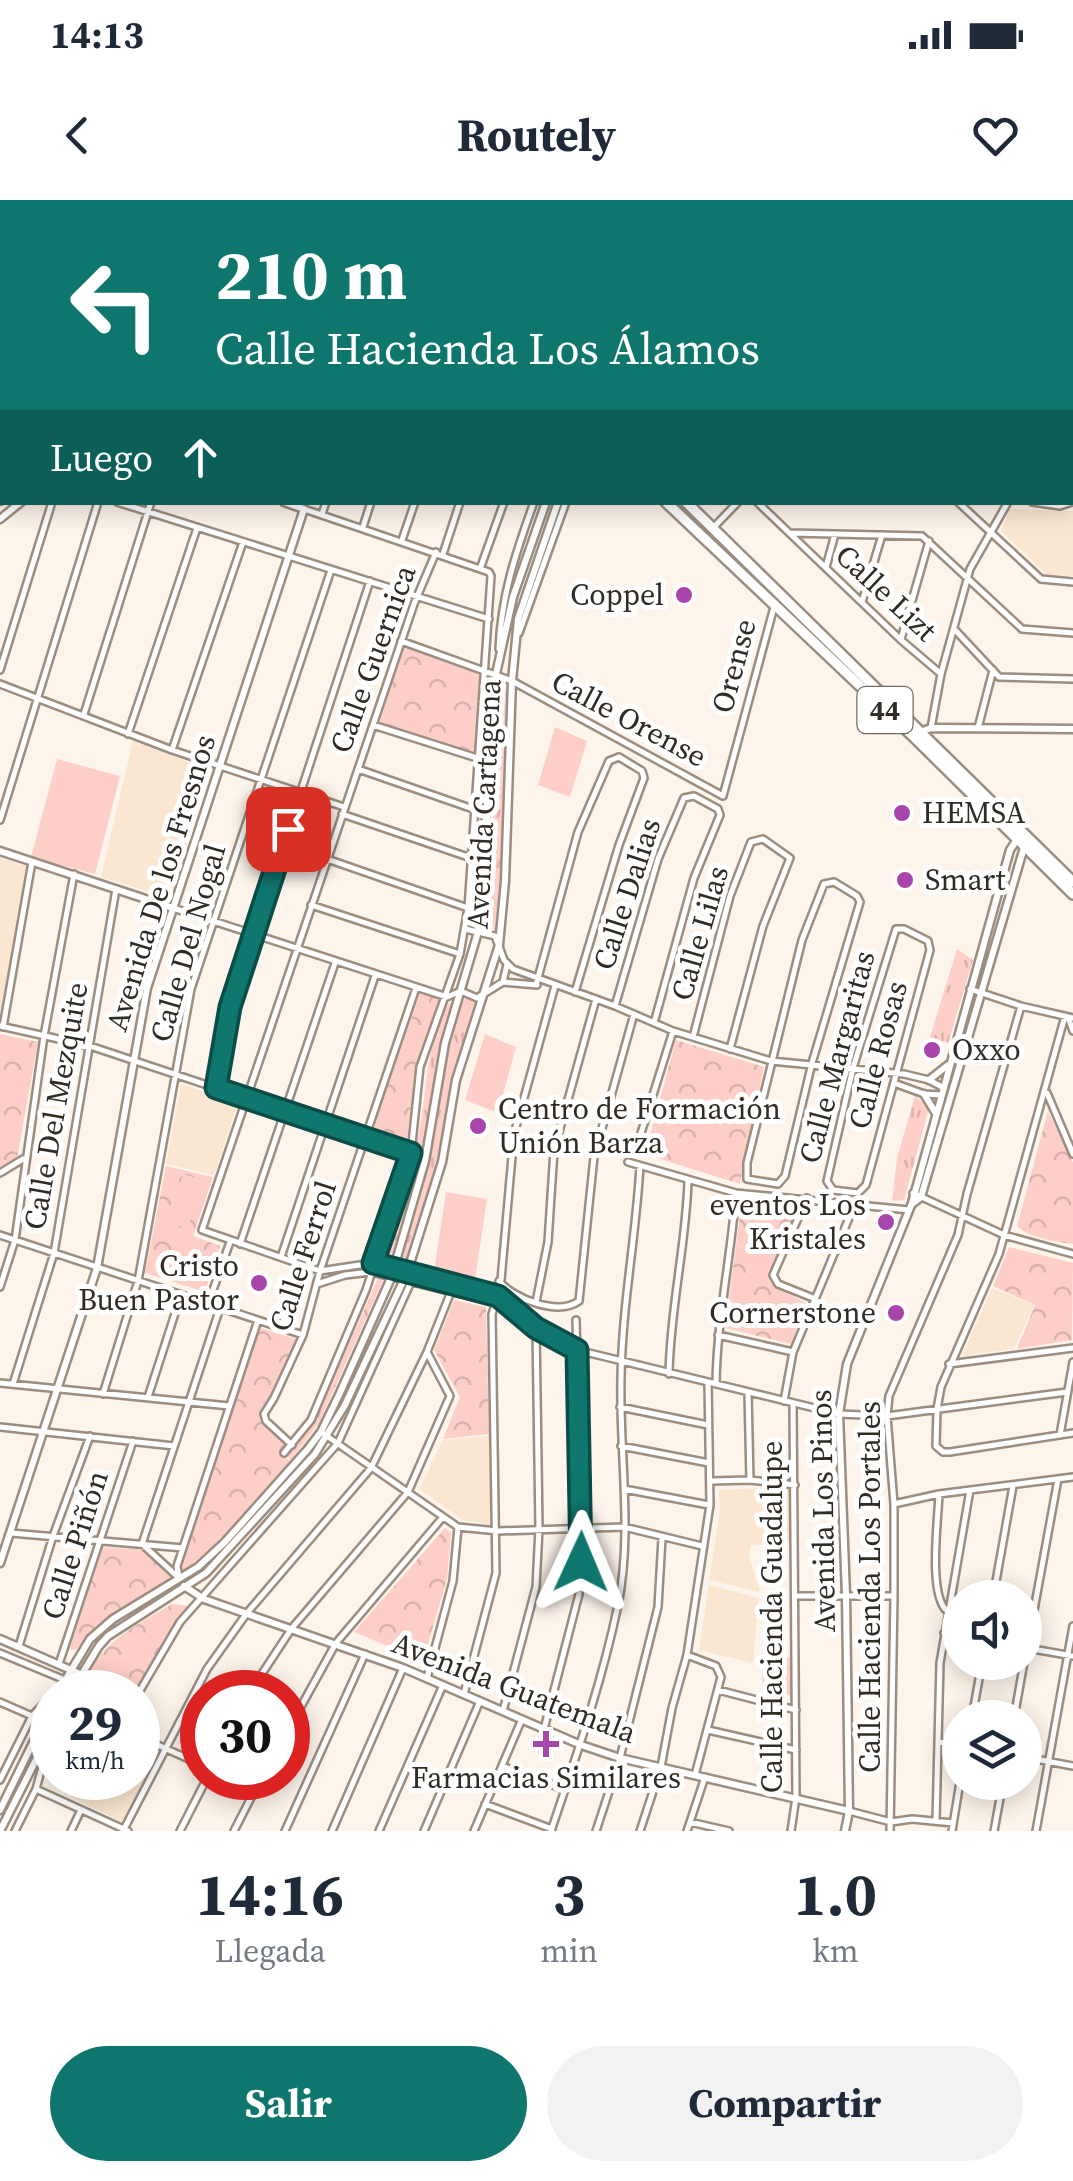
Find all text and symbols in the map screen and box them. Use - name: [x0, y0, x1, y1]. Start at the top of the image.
- text: 14:13: [50, 9, 144, 61]
- text: Routely: [457, 104, 616, 166]
- icon: back: [50, 108, 105, 163]
- icon: heart: [968, 108, 1023, 163]
- text: 210 m: [215, 226, 407, 322]
- icon: left: [50, 240, 180, 370]
- text: Calle Hacienda Los Álamos: [215, 317, 760, 379]
- icon: ahead: [173, 430, 228, 485]
- text: Luego: [50, 432, 153, 484]
- street label: Calle Lizt: [827, 535, 946, 650]
- street label: Calle Guernica: [320, 559, 426, 758]
- place label: Coppel: [570, 574, 664, 615]
- marker: Coppel: [673, 584, 695, 606]
- street label: Orense: [701, 614, 766, 717]
- street label: Calle Orense: [545, 661, 714, 777]
- street label: Avenida Cartagena: [456, 677, 511, 930]
- road number: 44: [858, 687, 912, 733]
- street label: Avenida De los Fresnos: [96, 729, 225, 1036]
- pin: [246, 787, 331, 872]
- place label: HEMSA: [922, 792, 1026, 833]
- icon: arrive: [261, 802, 316, 857]
- marker: HEMSA: [891, 802, 913, 824]
- street label: Calle Dalias: [583, 813, 670, 975]
- street label: Calle Del Nogal: [140, 839, 235, 1047]
- place label: Smart: [925, 859, 1006, 900]
- street label: Calle Lilas: [661, 861, 738, 1005]
- marker: Smart: [894, 869, 916, 891]
- street label: Calle Margaritas: [788, 946, 885, 1168]
- street label: Calle Rosas: [838, 976, 917, 1133]
- street label: Calle Del Mezquite: [14, 979, 97, 1233]
- place label: Oxxo: [952, 1029, 1021, 1070]
- marker: Oxxo: [921, 1039, 943, 1061]
- place label: Centro de Formación Unión Barza: [498, 1088, 781, 1163]
- marker: Centro de Formación Unión Barza: [467, 1115, 489, 1137]
- street label: Calle Ferrol: [259, 1175, 346, 1336]
- place label: eventos Los Kristales: [710, 1184, 866, 1259]
- marker: eventos Los Kristales: [875, 1211, 897, 1233]
- place label: Cristo Buen Pastor: [78, 1245, 239, 1320]
- marker: Cristo Buen Pastor: [248, 1272, 270, 1294]
- place label: Cornerstone: [709, 1292, 876, 1333]
- marker: Cornerstone: [885, 1302, 907, 1324]
- street label: Avenida Los Pinos: [800, 1389, 845, 1633]
- street label: Calle Hacienda Los Portales: [849, 1401, 890, 1773]
- street label: Calle Hacienda Guadalupe: [751, 1441, 792, 1793]
- street label: Calle Piñón: [31, 1465, 118, 1624]
- position arrow: [529, 1510, 633, 1614]
- map controls: [942, 1580, 1042, 1800]
- button: sound: [942, 1580, 1042, 1680]
- street label: Avenida Guatemala: [386, 1622, 643, 1753]
- speed limit sign: 30: [180, 1670, 310, 1800]
- text: 29: [68, 1688, 122, 1757]
- button: layers: [942, 1700, 1042, 1800]
- marker: Farmacias Similares: [535, 1733, 557, 1755]
- text: km/h: [65, 1743, 125, 1777]
- place label: Farmacias Similares: [411, 1757, 681, 1798]
- text: 14:16: [196, 1853, 344, 1935]
- text: 3: [553, 1853, 585, 1935]
- text: 1.0: [794, 1853, 877, 1935]
- text: Llegada: [214, 1929, 326, 1973]
- text: min: [540, 1929, 598, 1973]
- text: km: [812, 1929, 859, 1973]
- button: Salir: [50, 2046, 527, 2161]
- button: Compartir: [547, 2046, 1023, 2161]

